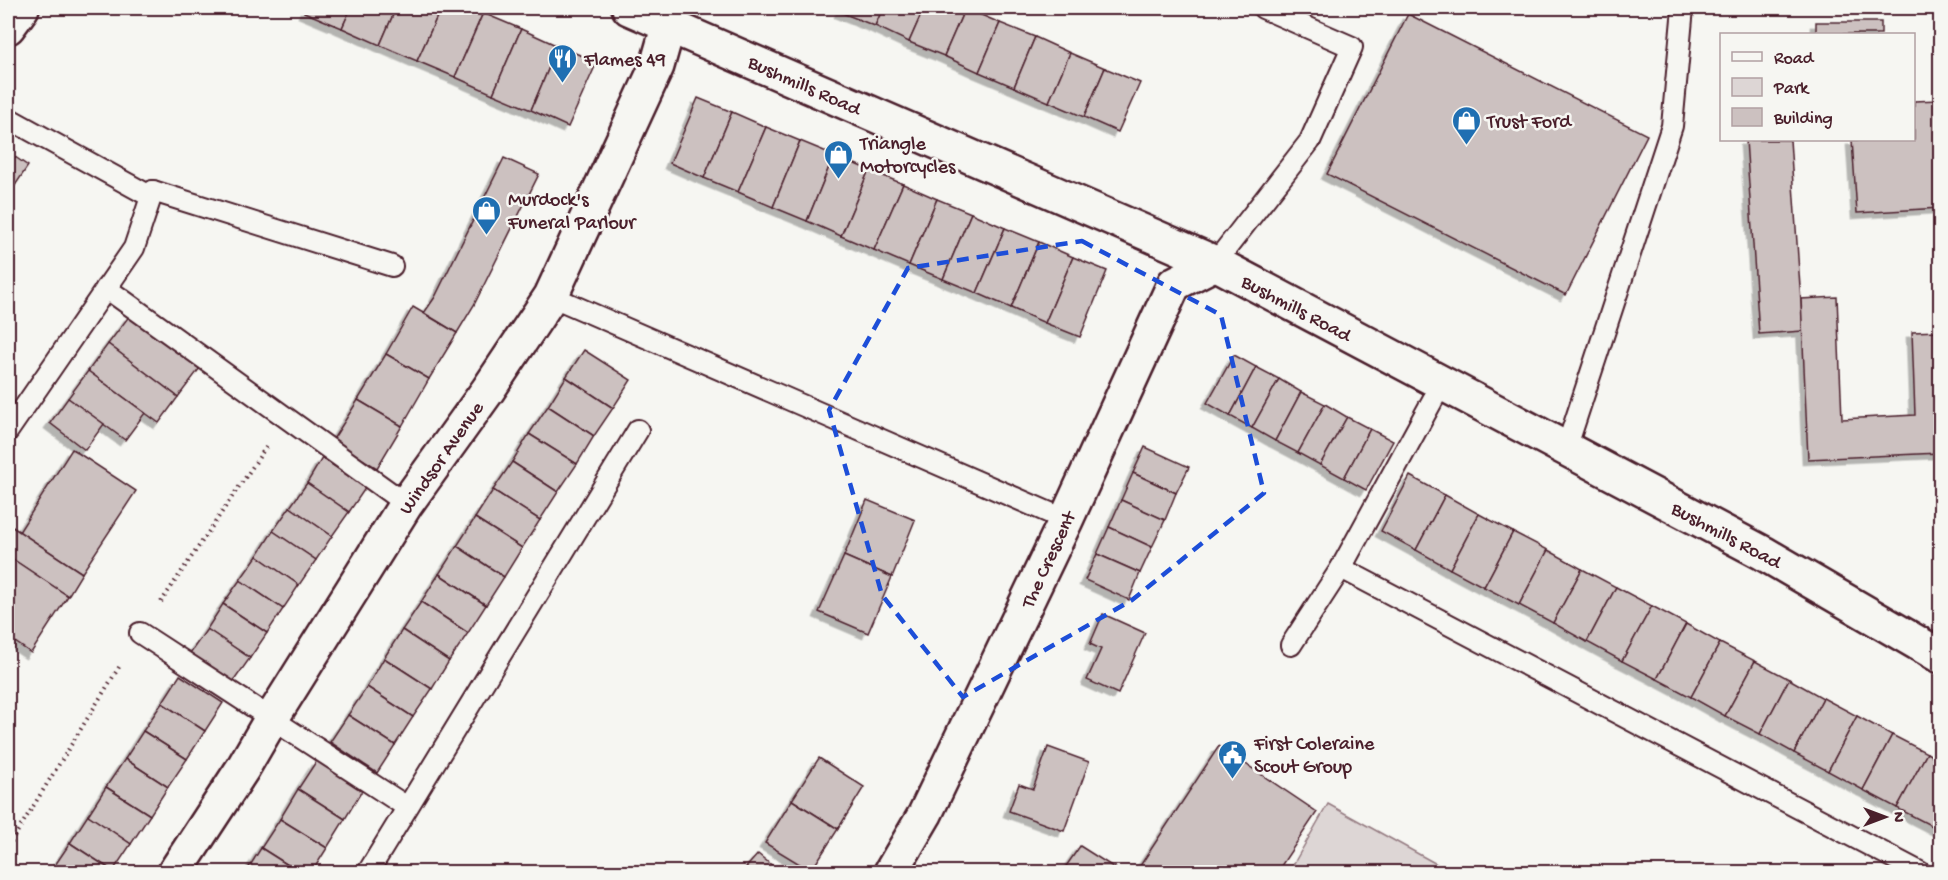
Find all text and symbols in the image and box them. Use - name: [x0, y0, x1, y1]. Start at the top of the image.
- legend: [1720, 33, 1915, 141]
- restaurant icon: Flames 49: [547, 42, 579, 84]
- text: Road: [1774, 49, 1815, 70]
- place label: Flames 49: [583, 50, 666, 73]
- street label: Bushmills Road: [743, 52, 866, 123]
- text: Park: [1773, 79, 1810, 100]
- shop icon: Trust Ford: [1450, 104, 1482, 146]
- text: Building: [1773, 109, 1833, 130]
- place label: Trust Ford: [1486, 112, 1573, 135]
- place label: Triangle Motorcycles: [859, 134, 956, 180]
- shop icon: Triangle Motorcycles: [823, 138, 855, 180]
- place label: Murdock's Funeral Parlour: [507, 190, 637, 236]
- shop icon: Murdock's Funeral Parlour: [471, 194, 503, 236]
- street label: Bushmills Road: [1236, 271, 1356, 350]
- street label: Windsor Avenue: [396, 398, 491, 520]
- street label: Bushmills Road: [1666, 498, 1786, 577]
- street label: The Crescent: [1017, 507, 1083, 613]
- place label: First Coleraine Scout Group: [1253, 734, 1375, 780]
- public building icon: First Coleraine Scout Group: [1217, 738, 1249, 780]
- north arrow: [1855, 787, 1915, 847]
- text: N: [1887, 812, 1906, 823]

